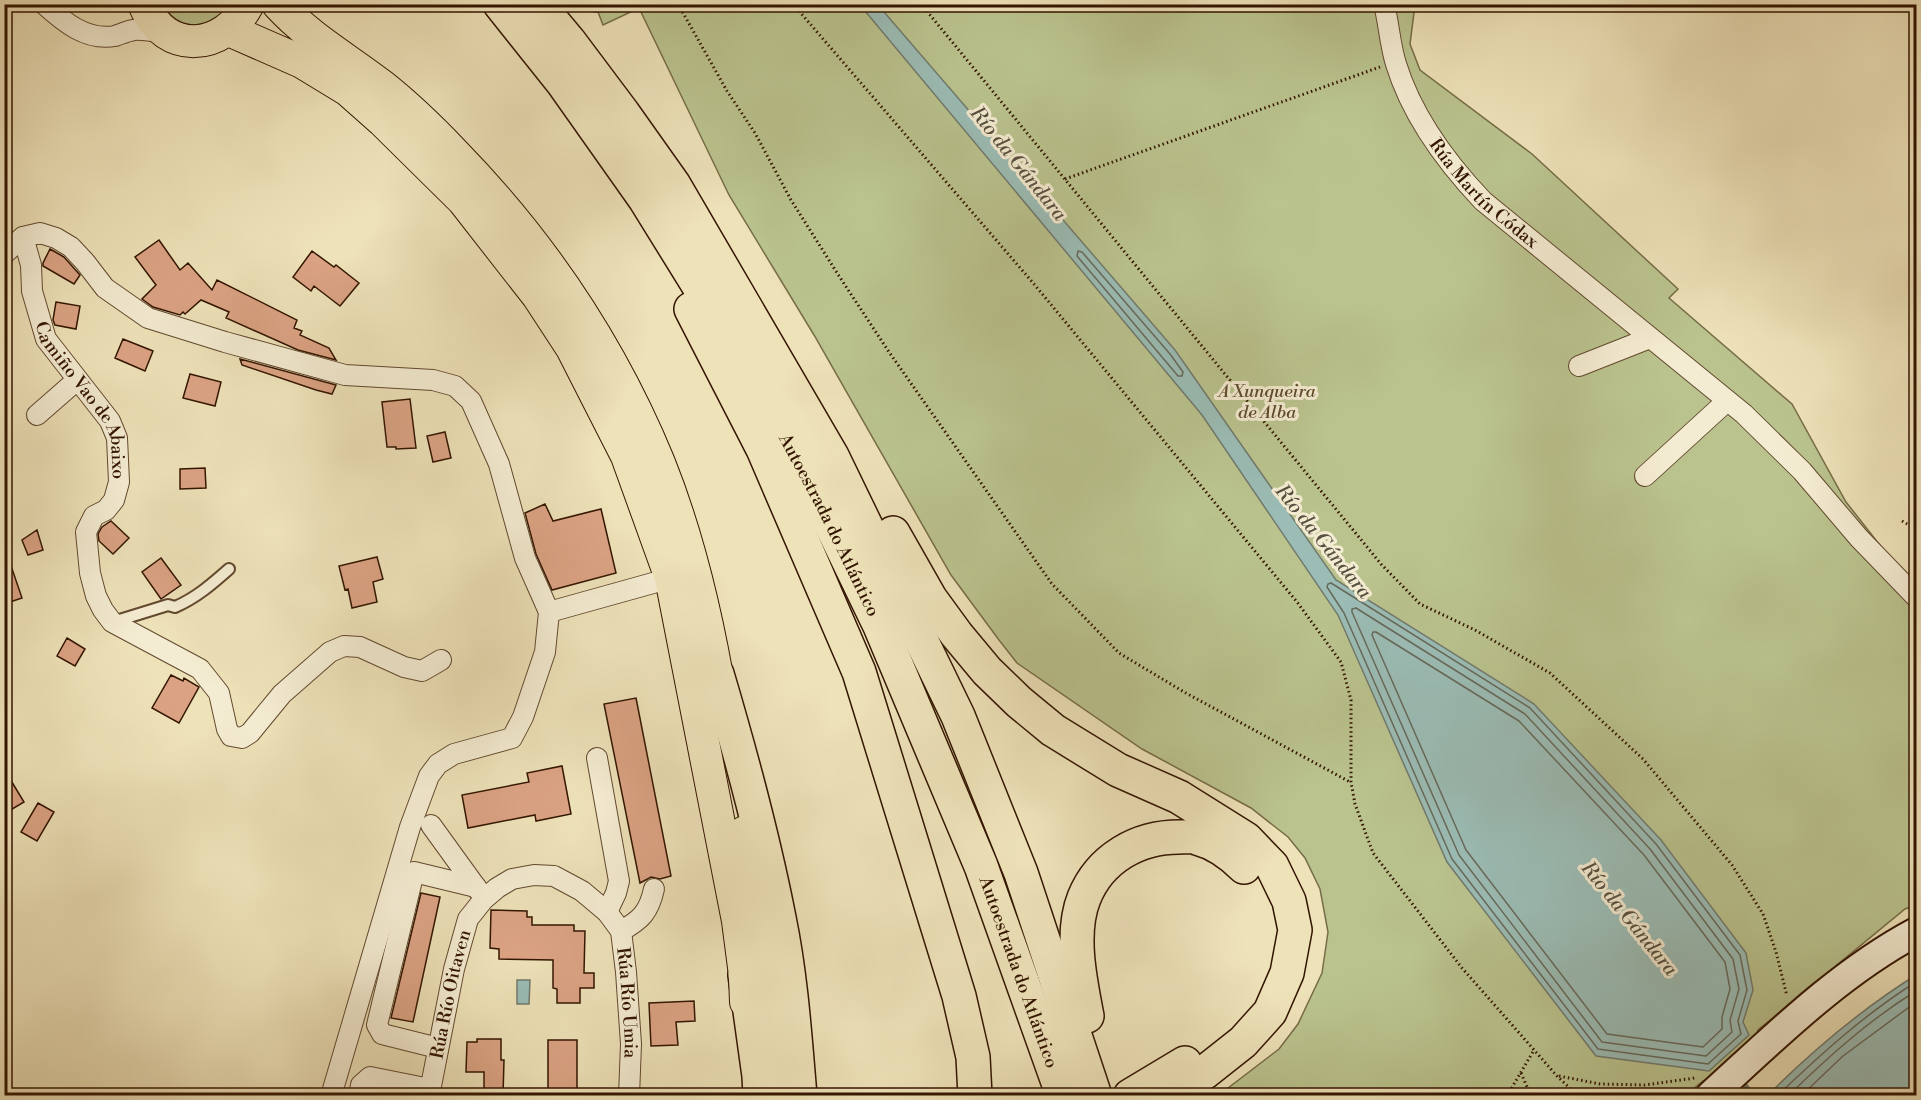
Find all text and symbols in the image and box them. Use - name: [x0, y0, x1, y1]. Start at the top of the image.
- water label: Río da Gándara: [963, 101, 1072, 227]
- street label: Rúa Martín Códax: [1424, 134, 1544, 254]
- street label: Camiño Vao de Abaixo: [29, 319, 130, 480]
- park label: A Xunqueira de Alba: [1217, 380, 1316, 424]
- street label: Autoestrada do Atlántico: [773, 429, 885, 620]
- water label: Río da Gándara: [1268, 479, 1377, 605]
- water label: Río da Gándara: [1574, 856, 1683, 982]
- street label: Autoestrada do Atlántico: [973, 872, 1063, 1071]
- street label: Rúa Río Oitaven: [426, 927, 477, 1061]
- street label: Rúa Río Umia: [611, 946, 642, 1060]

